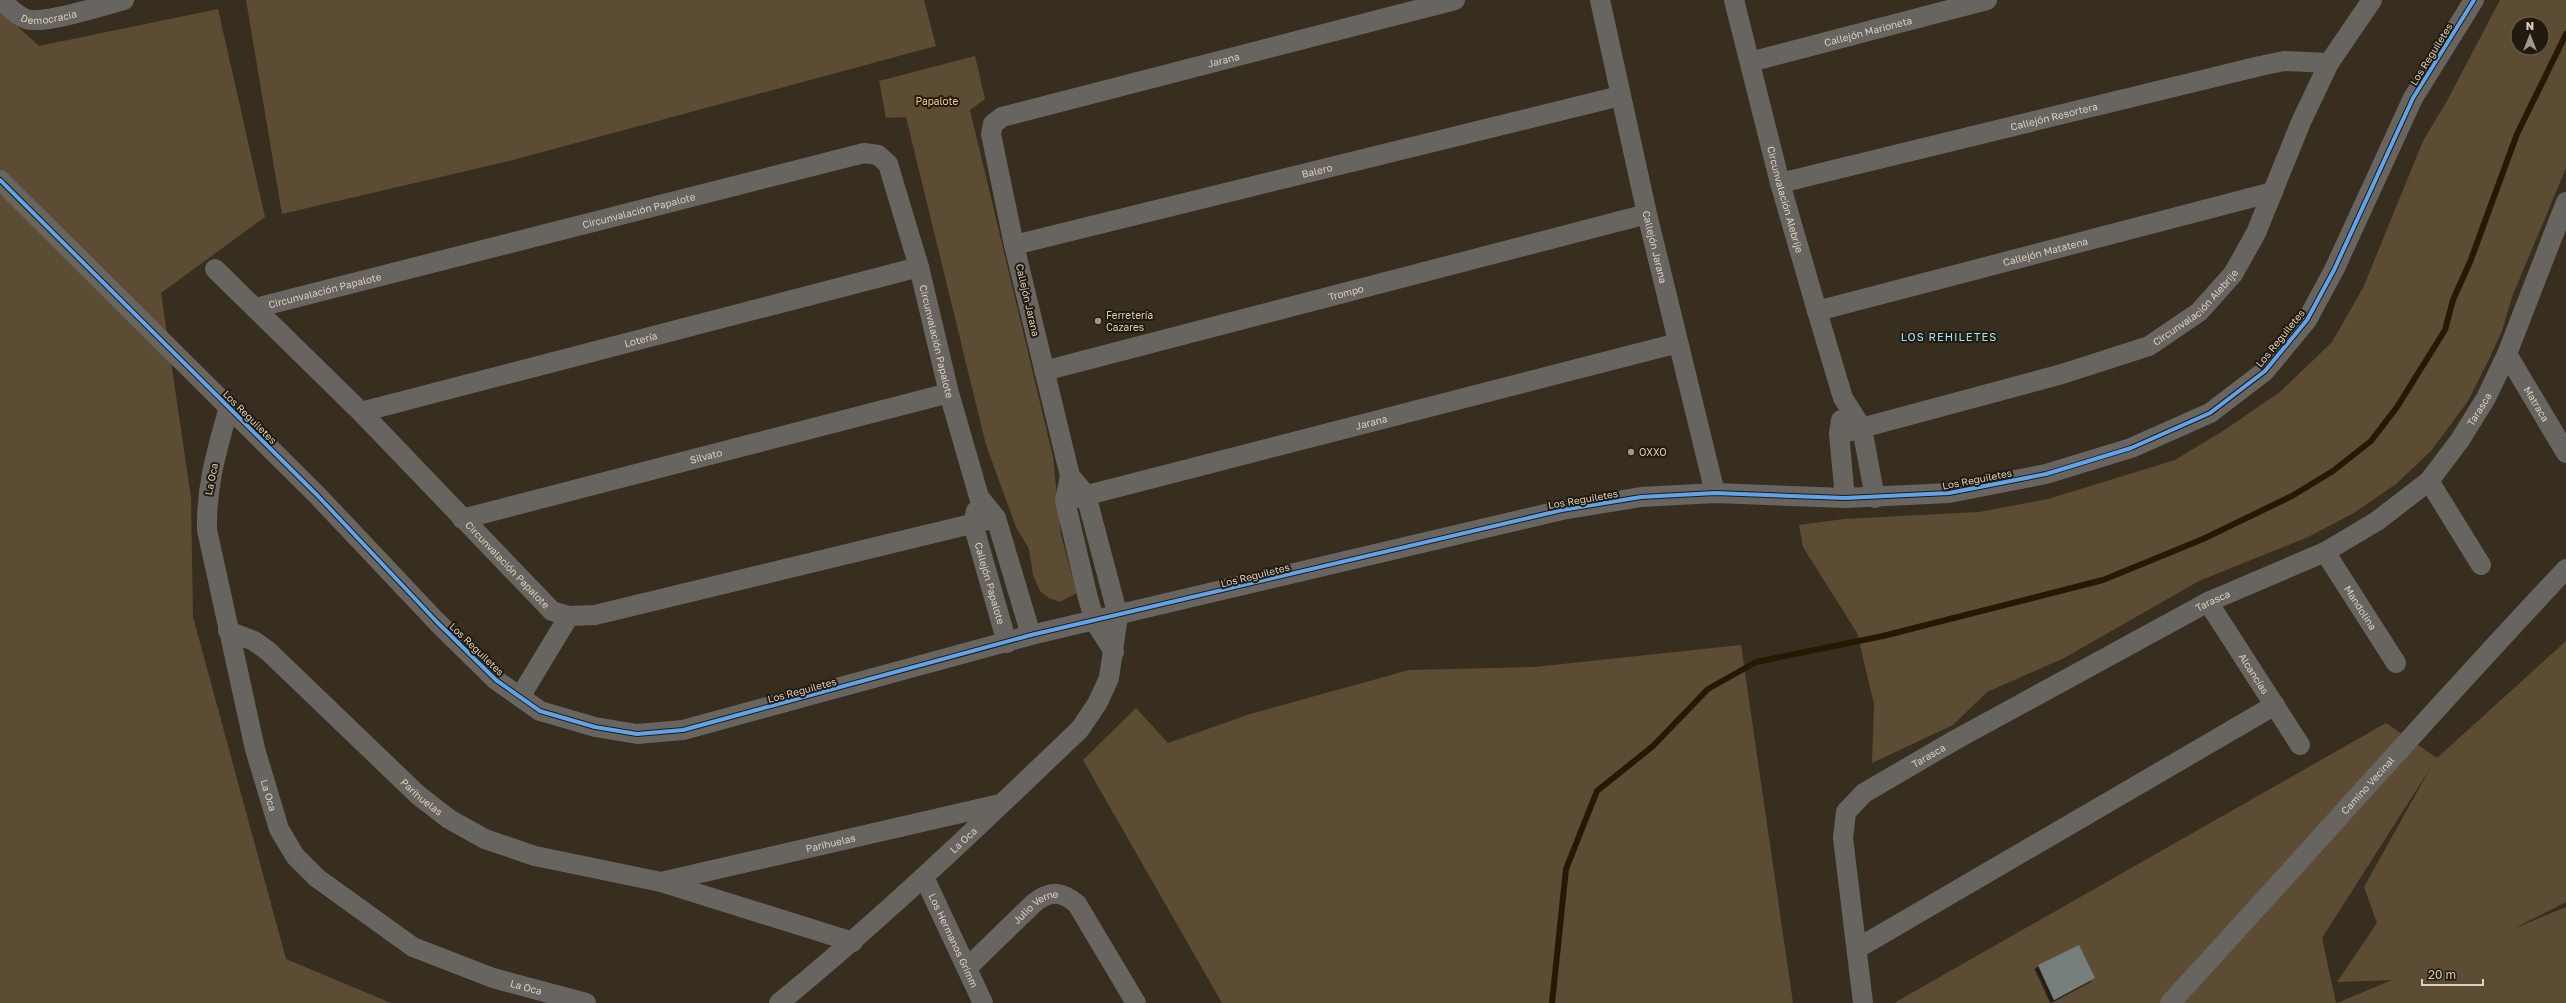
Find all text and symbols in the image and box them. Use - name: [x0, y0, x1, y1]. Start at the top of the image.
- street label: Democracia: [19, 7, 78, 26]
- street label: Callejón Marioneta: [1823, 14, 1913, 48]
- north arrow: [2510, 16, 2550, 56]
- text: N: [2526, 19, 2534, 32]
- street label: Los Reguiletes: [2407, 21, 2455, 87]
- street label: Jarana: [1206, 50, 1241, 70]
- park label: Papalote: [916, 95, 959, 107]
- street label: Callejón Resortera: [2009, 100, 2099, 133]
- street label: Circunvalación Alebrije: [1765, 145, 1806, 254]
- street label: Balero: [1300, 161, 1334, 180]
- street label: Circunvalación Papalote: [581, 190, 697, 230]
- street label: Callejón Jarana: [1640, 209, 1670, 285]
- street label: Callejón Matatena: [2002, 235, 2089, 268]
- street label: Callejón Jarana: [1014, 262, 1042, 338]
- street label: Circunvalación Alebrije: [2150, 267, 2240, 348]
- street label: Circunvalación Papalote: [267, 270, 383, 310]
- street label: Trompo: [1327, 282, 1365, 303]
- street label: Circunvalación Papalote: [917, 283, 956, 400]
- street label: Los Reguiletes: [2253, 307, 2307, 369]
- place label: Ferretería Cazares: [1106, 309, 1153, 333]
- marker: Ferretería Cazares: [1093, 316, 1103, 326]
- street label: Lotería: [623, 329, 659, 349]
- district label: LOS REHILETES: [1901, 330, 1997, 343]
- street label: Matraca: [2522, 384, 2552, 424]
- street label: Los Reguiletes: [221, 388, 279, 446]
- street label: Tarasca: [2464, 391, 2494, 428]
- street label: Jarana: [1354, 412, 1388, 432]
- street label: Silvato: [689, 446, 723, 466]
- place label: OXXO: [1639, 446, 1667, 458]
- marker: OXXO: [1626, 447, 1636, 457]
- street label: La Oca: [202, 462, 220, 496]
- street label: Los Reguiletes: [1941, 466, 2013, 492]
- street label: Los Reguiletes: [1547, 487, 1619, 511]
- street label: Circunvalación Papalote: [463, 519, 552, 611]
- street label: Callejón Papalote: [973, 541, 1007, 626]
- street label: Los Reguiletes: [1219, 561, 1291, 589]
- street label: Mandolina: [2342, 583, 2379, 632]
- street label: Tarasca: [2193, 587, 2232, 614]
- street label: Los Reguiletes: [447, 620, 507, 678]
- street label: Alcancías: [2237, 651, 2271, 696]
- street label: Los Reguiletes: [766, 675, 838, 705]
- street label: Tarasca: [1909, 741, 1947, 770]
- street label: Camino Vecinal: [2338, 754, 2397, 817]
- street label: Parihuelas: [398, 776, 445, 818]
- street label: La Oca: [258, 778, 279, 813]
- street label: La Oca: [947, 825, 979, 856]
- street label: Parihuelas: [804, 831, 857, 855]
- street label: Julio Verne: [1010, 888, 1058, 926]
- street label: Los Hermanos Grimm: [926, 891, 981, 990]
- scale bar: [2422, 961, 2483, 987]
- text: 20 m: [2428, 967, 2456, 982]
- street label: La Oca: [509, 977, 543, 997]

